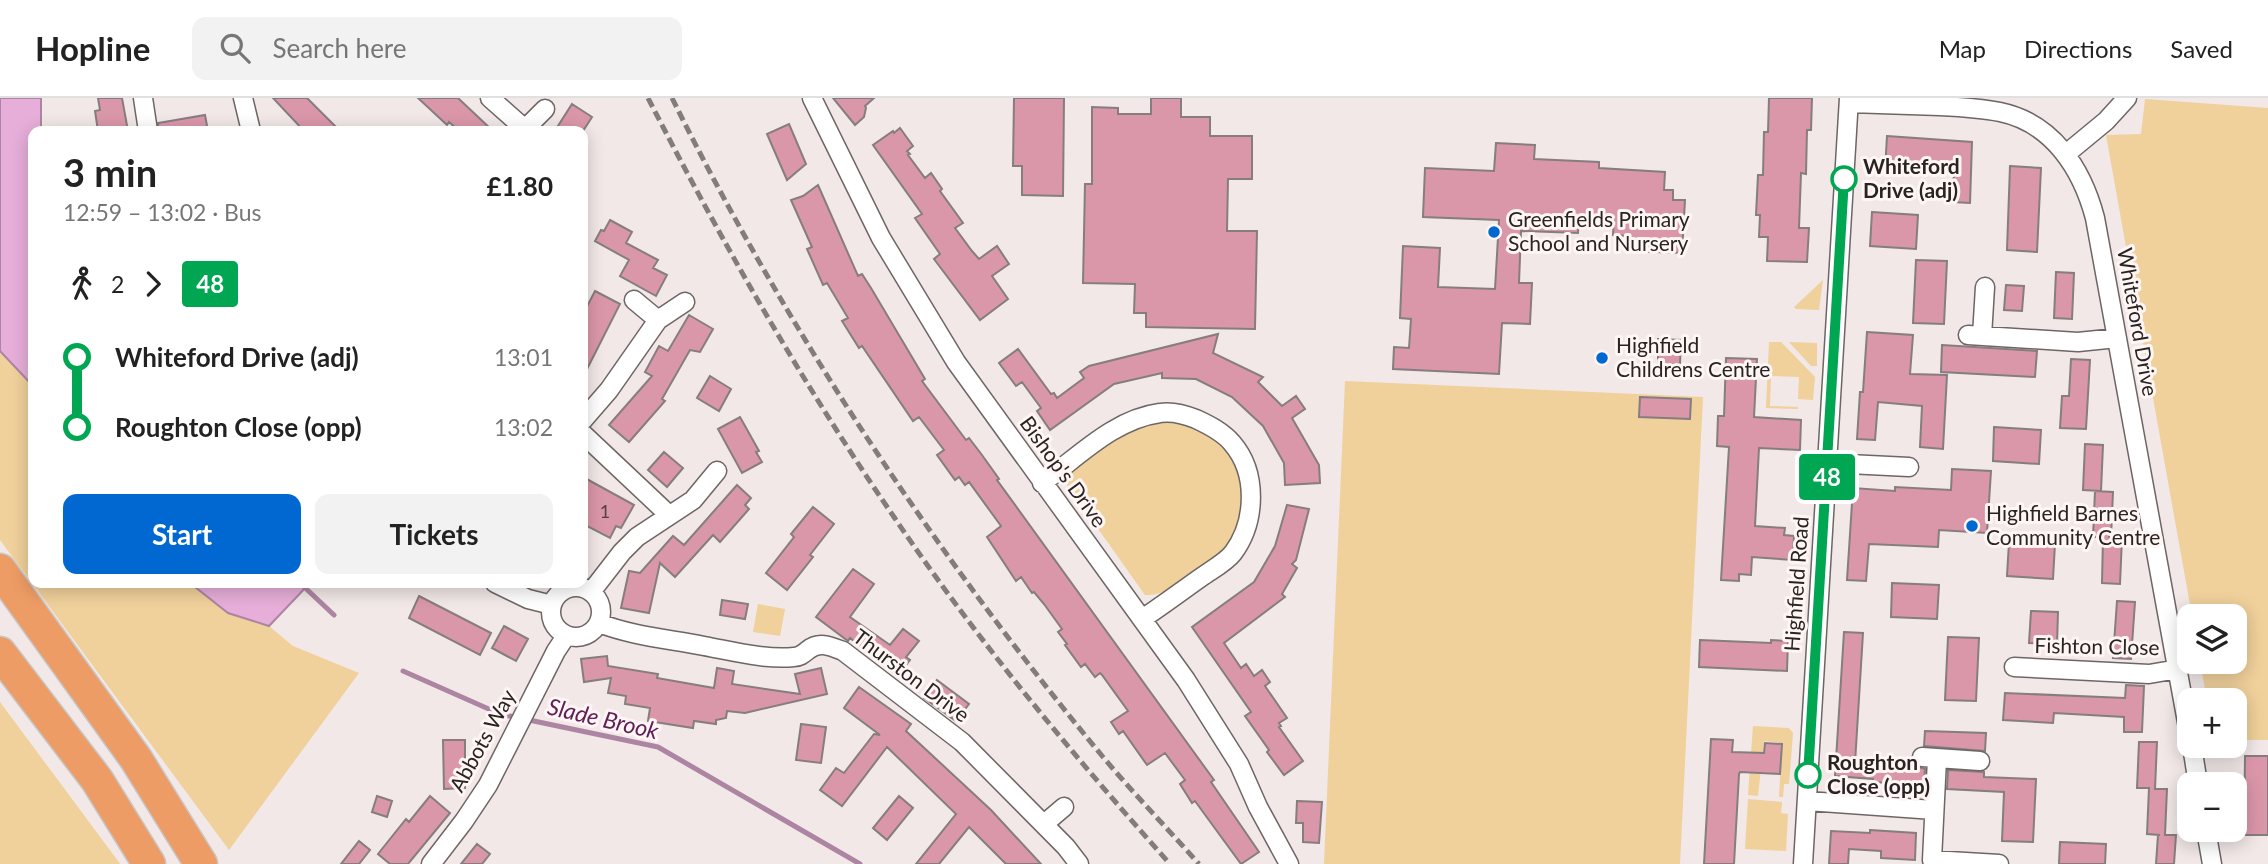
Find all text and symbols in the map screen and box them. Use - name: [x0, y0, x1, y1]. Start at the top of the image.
- search box: [192, 17, 682, 80]
- text: Hopline: [35, 28, 150, 68]
- icon: search: [216, 29, 254, 67]
- text: Search here: [272, 32, 407, 64]
- text: Map: [1939, 34, 1986, 63]
- text: Directions: [2024, 34, 2132, 63]
- text: Saved: [2170, 34, 2233, 63]
- text: 3 min: [63, 149, 157, 195]
- place label: Whiteford Drive (adj): [1863, 153, 1960, 202]
- marker: Whiteford Drive (adj): [1831, 166, 1857, 192]
- text: £1.80: [487, 170, 553, 202]
- text: 12:59 – 13:02 · Bus: [63, 198, 262, 226]
- place label: Greenfields Primary School and Nursery: [1508, 206, 1690, 255]
- marker: Greenfields Primary School and Nursery: [1486, 224, 1502, 240]
- street label: Whiteford Drive: [2113, 246, 2164, 398]
- icon: walk: [63, 265, 101, 303]
- icon: forward: [134, 265, 172, 303]
- text: 48: [196, 269, 224, 298]
- text: 2: [111, 270, 124, 298]
- place label: Highfield Childrens Centre: [1616, 332, 1770, 381]
- text: Whiteford Drive (adj): [115, 341, 359, 373]
- text: 13:01: [494, 343, 553, 371]
- marker: Highfield Childrens Centre: [1594, 350, 1610, 366]
- text: Roughton Close (opp): [115, 411, 362, 443]
- street label: Bishop's Drive: [1016, 411, 1113, 531]
- text: 13:02: [494, 413, 553, 441]
- line badge: 48: [1796, 454, 1858, 500]
- text: 48: [1813, 462, 1841, 491]
- button: Start: [63, 494, 301, 574]
- button: Tickets: [315, 494, 553, 574]
- house number: 1: [600, 500, 610, 522]
- place label: Highfield Barnes Community Centre: [1986, 500, 2160, 549]
- street label: Highfield Road: [1778, 516, 1813, 652]
- marker: Highfield Barnes Community Centre: [1964, 518, 1980, 534]
- map controls: [2177, 604, 2247, 842]
- button: layers: [2177, 604, 2247, 674]
- street label: Thurston Drive: [849, 623, 975, 727]
- street label: Fishton Close: [2034, 632, 2160, 659]
- street label: Abbots Way: [443, 685, 520, 796]
- button: +: [2177, 688, 2247, 758]
- water label: Slade Brook: [545, 692, 662, 745]
- place label: Roughton Close (opp): [1827, 749, 1930, 798]
- marker: Roughton Close (opp): [1795, 762, 1821, 788]
- button: −: [2177, 772, 2247, 842]

